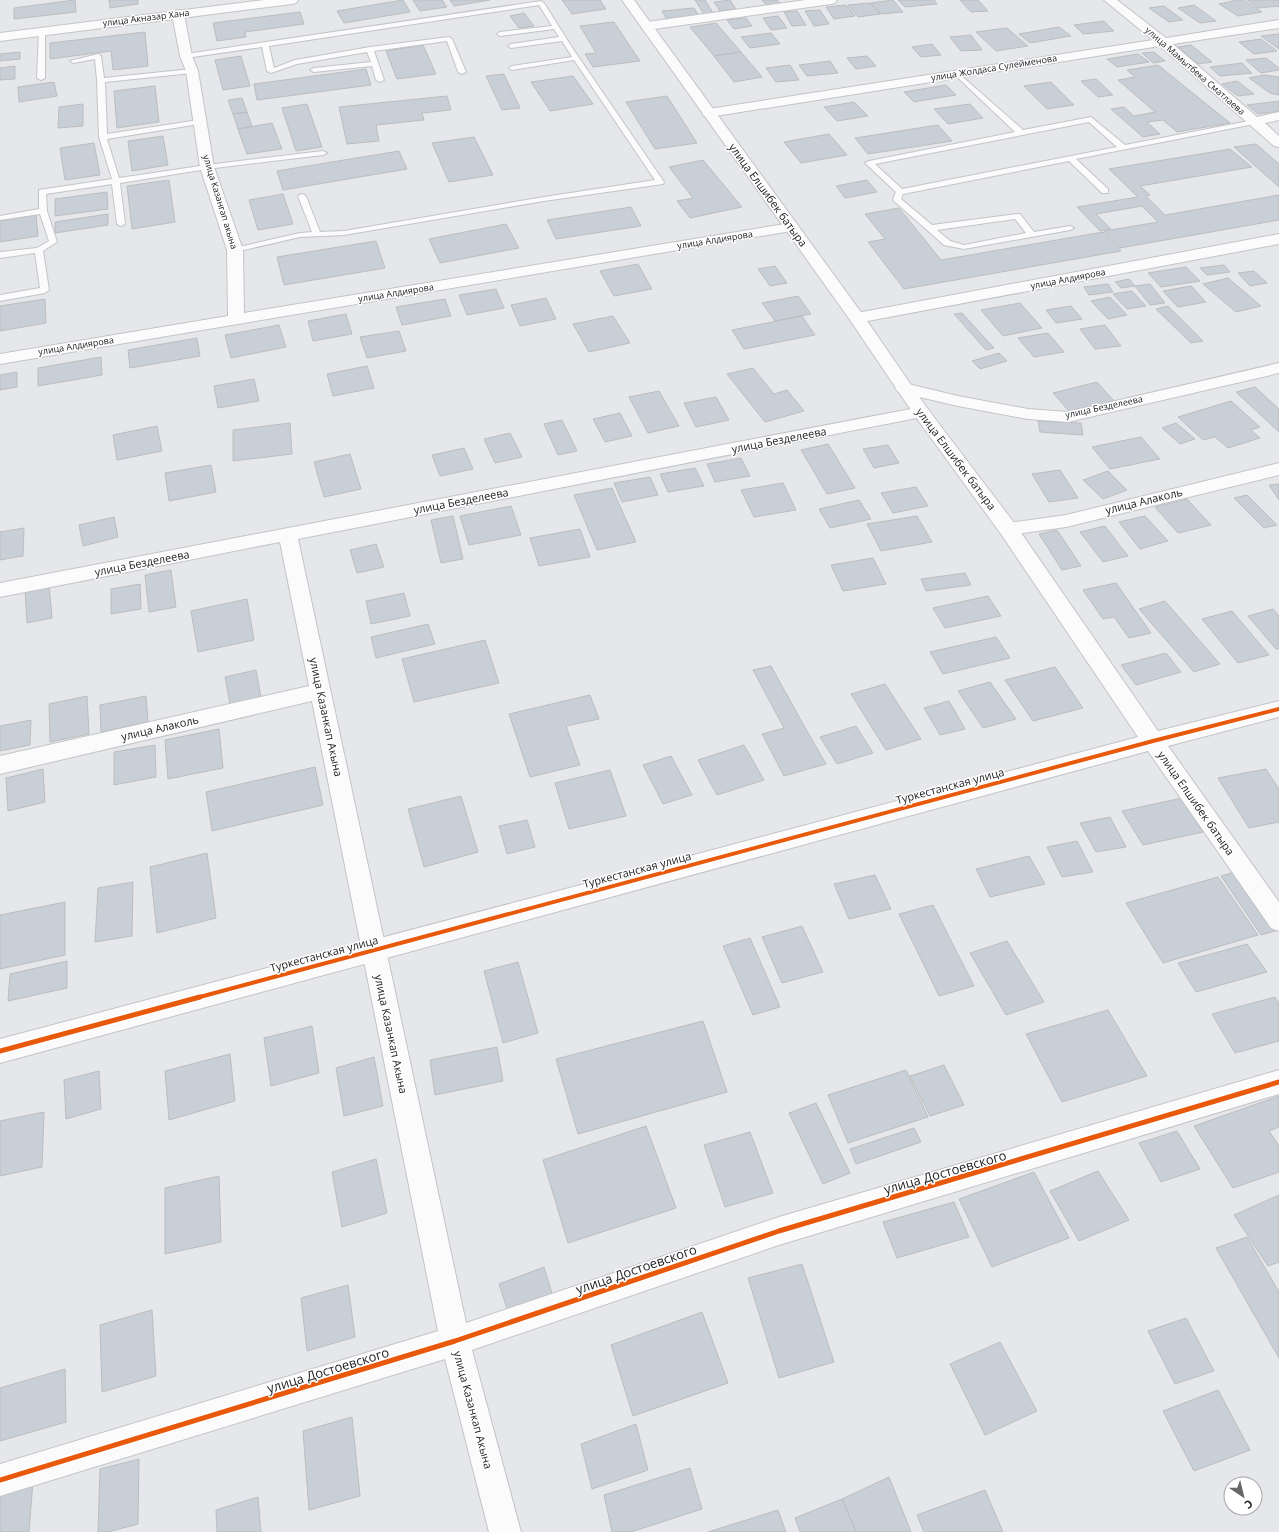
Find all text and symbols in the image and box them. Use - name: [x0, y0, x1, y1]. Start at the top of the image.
- street label: улица Акназар Хана: [102, 6, 190, 29]
- street label: улица Мамытбека Сматлаева: [1143, 24, 1248, 118]
- street label: улица Жолдаса Сулейменова: [930, 51, 1058, 84]
- street label: улица Елшибек батыра: [726, 140, 811, 249]
- street label: улица Казангап акына: [200, 153, 241, 251]
- street label: улица Алдиярова: [676, 227, 754, 252]
- street label: улица Алдиярова: [1029, 265, 1107, 292]
- street label: улица Алдиярова: [357, 280, 435, 305]
- street label: улица Алдиярова: [37, 333, 115, 358]
- street label: улица Безделеева: [1064, 392, 1144, 421]
- street label: улица Елшибек батыра: [913, 405, 1000, 513]
- street label: улица Безделеева: [730, 423, 828, 456]
- street label: улица Безделеева: [412, 484, 510, 517]
- street label: улица Алаколь: [1104, 484, 1184, 517]
- street label: улица Безделеева: [93, 546, 191, 579]
- street label: улица Казанкап Акына: [307, 656, 346, 778]
- street label: улица Алаколь: [120, 711, 200, 744]
- street label: улица Елшибек батыра: [1155, 748, 1238, 858]
- street label: Туркестанская улица: [894, 764, 1006, 807]
- street label: Туркестанская улица: [581, 848, 693, 891]
- street label: Туркестанская улица: [268, 932, 380, 975]
- street label: улица Казанкап Акына: [372, 973, 411, 1095]
- street label: улица Достоевского: [882, 1146, 1009, 1198]
- street label: улица Достоевского: [573, 1240, 699, 1298]
- street label: улица Достоевского: [265, 1343, 391, 1397]
- street label: улица Казанкап Акына: [451, 1349, 496, 1470]
- north arrow: [1223, 1476, 1263, 1516]
- text: С: [1242, 1496, 1256, 1513]

